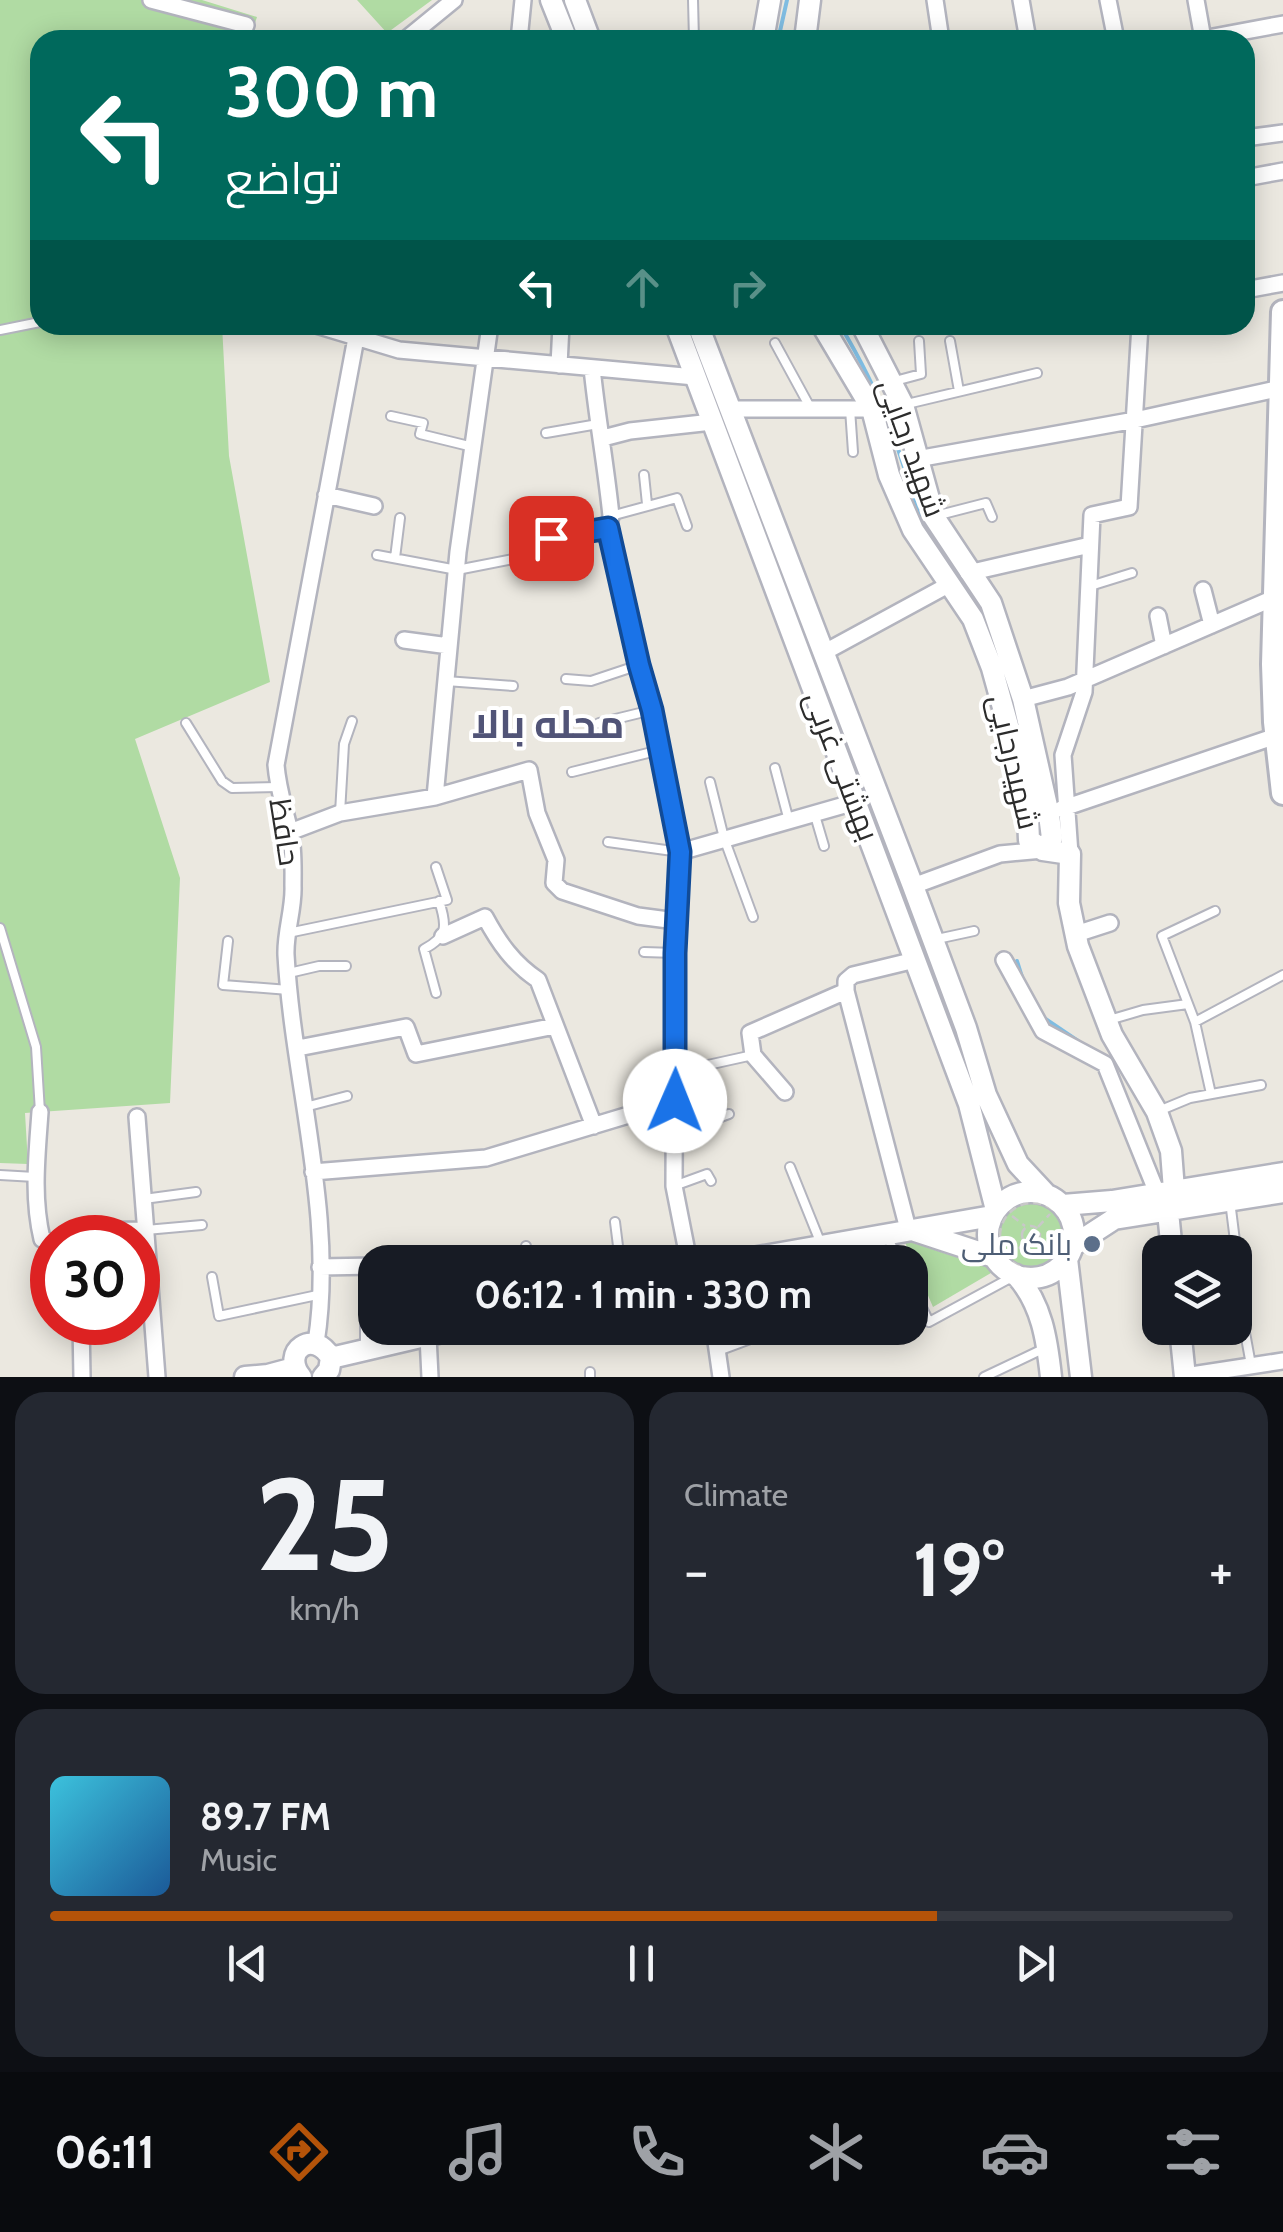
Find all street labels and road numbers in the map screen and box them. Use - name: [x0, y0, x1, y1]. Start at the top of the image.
- street label: شهید رجایی: [870, 374, 954, 522]
- street label: بهشتی غربی: [797, 686, 887, 846]
- street label: شهیدرجایی: [981, 691, 1047, 833]
- street label: حافظ: [261, 796, 309, 868]

